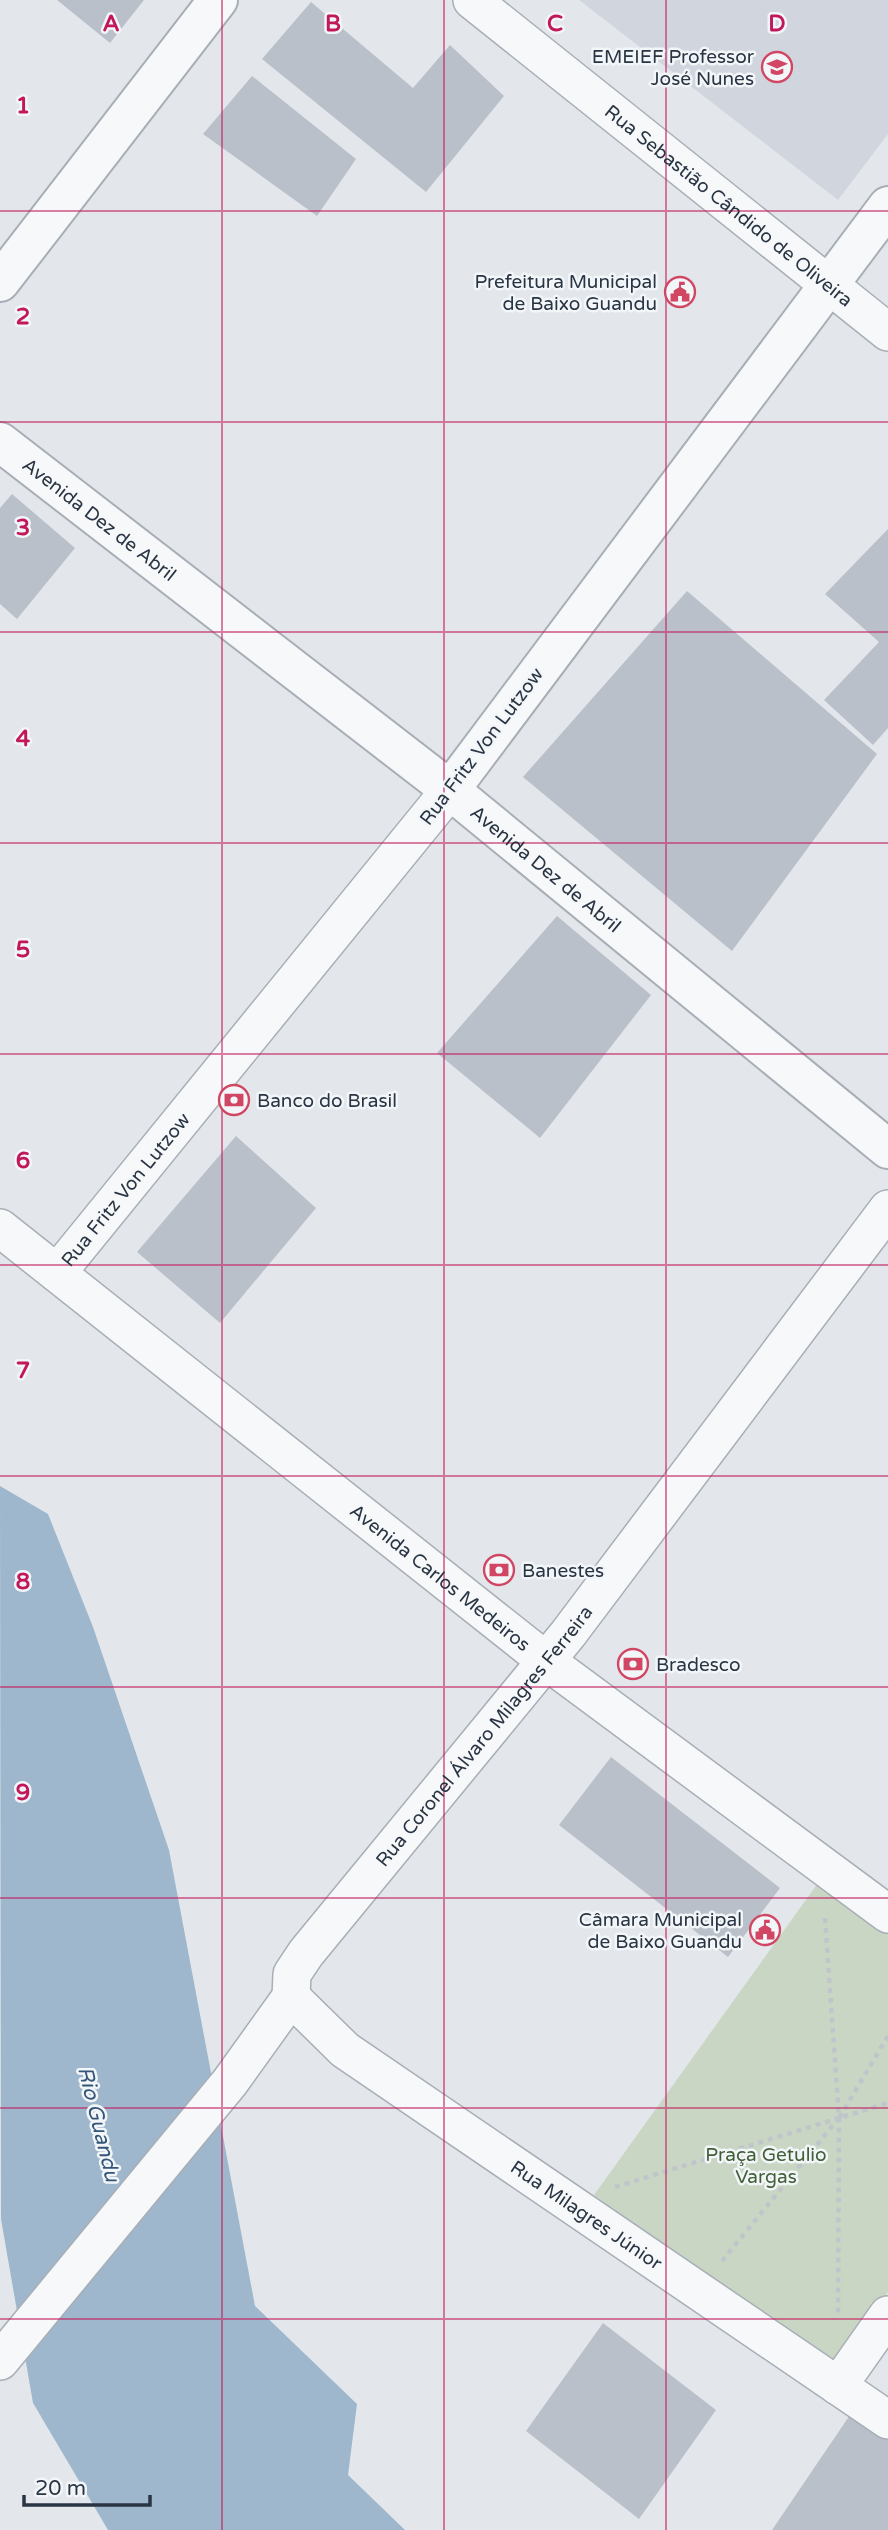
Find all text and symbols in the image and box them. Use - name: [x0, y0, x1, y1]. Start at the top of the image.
- text: A: [102, 10, 120, 38]
- text: B: [325, 10, 341, 38]
- text: C: [547, 10, 563, 38]
- text: D: [768, 10, 786, 38]
- place label: EMEIEF Professor José Nunes: [592, 46, 755, 90]
- school or university icon: EMEIEF Professor José Nunes: [760, 50, 794, 84]
- text: 1: [16, 92, 30, 120]
- street label: Rua Sebastião Cândido de Oliveira: [600, 100, 857, 312]
- place label: Prefeitura Municipal de Baixo Guandu: [474, 271, 657, 315]
- public building icon: Prefeitura Municipal de Baixo Guandu: [663, 275, 697, 309]
- text: 2: [16, 303, 30, 331]
- street label: Avenida Dez de Abril: [18, 454, 180, 586]
- text: 3: [16, 514, 30, 542]
- street label: Rua Fritz Von Lutzow: [415, 664, 548, 830]
- text: 4: [16, 725, 31, 753]
- street label: Avenida Dez de Abril: [466, 801, 625, 937]
- text: 5: [16, 936, 30, 964]
- bank icon: Banco do Brasil: [217, 1083, 251, 1117]
- place label: Banco do Brasil: [257, 1090, 397, 1112]
- street label: Rua Fritz Von Lutzow: [57, 1109, 195, 1271]
- text: 6: [16, 1147, 30, 1175]
- text: 7: [16, 1357, 30, 1385]
- street label: Avenida Carlos Medeiros: [345, 1500, 534, 1656]
- bank icon: Banestes: [482, 1553, 516, 1587]
- place label: Banestes: [522, 1560, 604, 1582]
- text: 8: [16, 1568, 30, 1596]
- street label: Rua Coronel Álvaro Milagres Ferreira: [372, 1602, 597, 1871]
- bank icon: Bradesco: [616, 1647, 650, 1681]
- place label: Bradesco: [656, 1654, 740, 1676]
- text: 9: [16, 1779, 30, 1807]
- place label: Câmara Municipal de Baixo Guandu: [579, 1909, 742, 1953]
- public building icon: Câmara Municipal de Baixo Guandu: [748, 1913, 782, 1947]
- water label: Rio Guandu: [72, 2064, 125, 2185]
- park label: Praça Getulio Vargas: [705, 2144, 827, 2188]
- street label: Rua Milagres Júnior: [506, 2156, 667, 2275]
- scale bar: [24, 2464, 150, 2508]
- text: 20 m: [35, 2476, 86, 2501]

